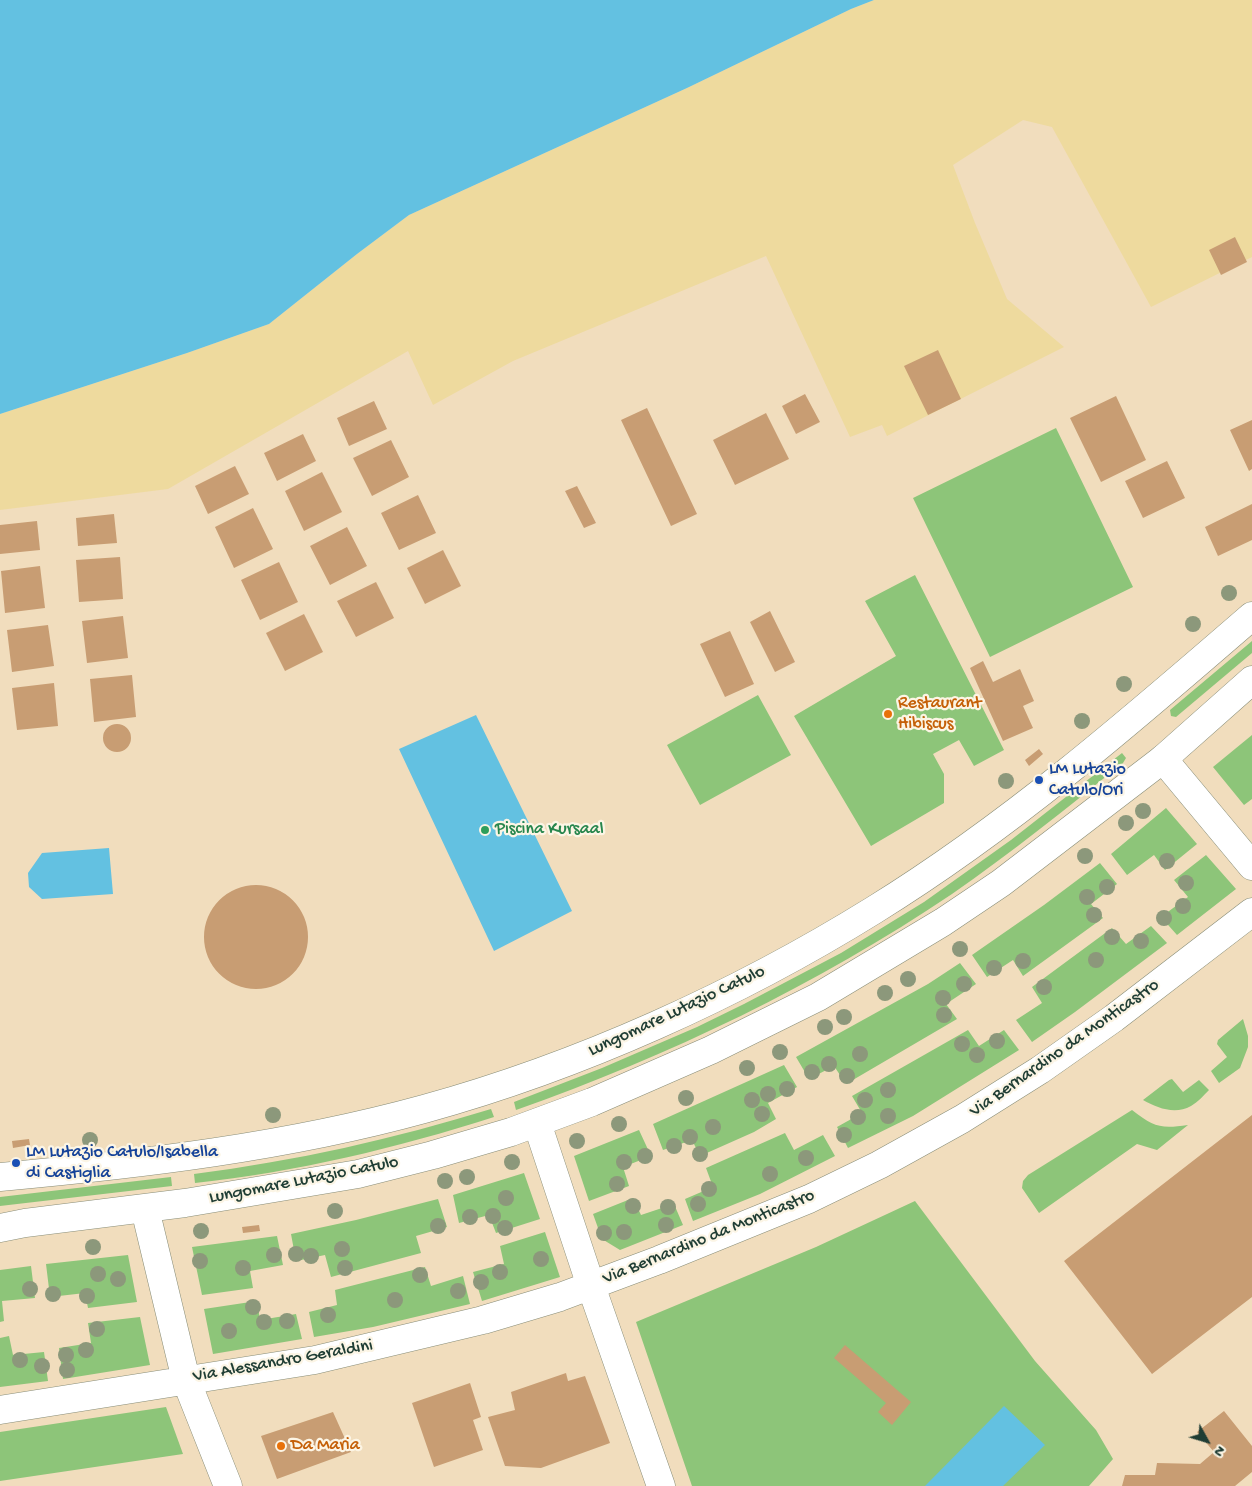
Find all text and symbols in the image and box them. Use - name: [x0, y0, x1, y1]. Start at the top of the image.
- place label: Restaurant Hibiscus: [898, 693, 981, 736]
- marker: Restaurant Hibiscus: [882, 708, 894, 720]
- place label: LM Lutazio Catulo/Ori: [1049, 759, 1126, 802]
- marker: LM Lutazio Catulo/Ori: [1033, 774, 1045, 786]
- place label: Piscina Kursaal: [495, 819, 604, 841]
- marker: Piscina Kursaal: [479, 824, 491, 836]
- street label: Lungomare Lutazio Catulo: [585, 962, 769, 1062]
- street label: Via Bernardino da Monticastro: [966, 975, 1164, 1123]
- place label: LM Lutazio Catulo/Isabella di Castiglia: [26, 1142, 218, 1184]
- street label: Lungomare Lutazio Catulo: [207, 1152, 401, 1210]
- marker: LM Lutazio Catulo/Isabella di Castiglia: [10, 1157, 22, 1169]
- street label: Via Bernardino da Monticastro: [600, 1186, 818, 1290]
- street label: Via Alessandro Geraldini: [191, 1336, 375, 1388]
- north arrow: [1182, 1416, 1232, 1466]
- place label: Da Maria: [291, 1435, 360, 1457]
- marker: Da Maria: [275, 1440, 287, 1452]
- text: N: [1210, 1442, 1229, 1460]

